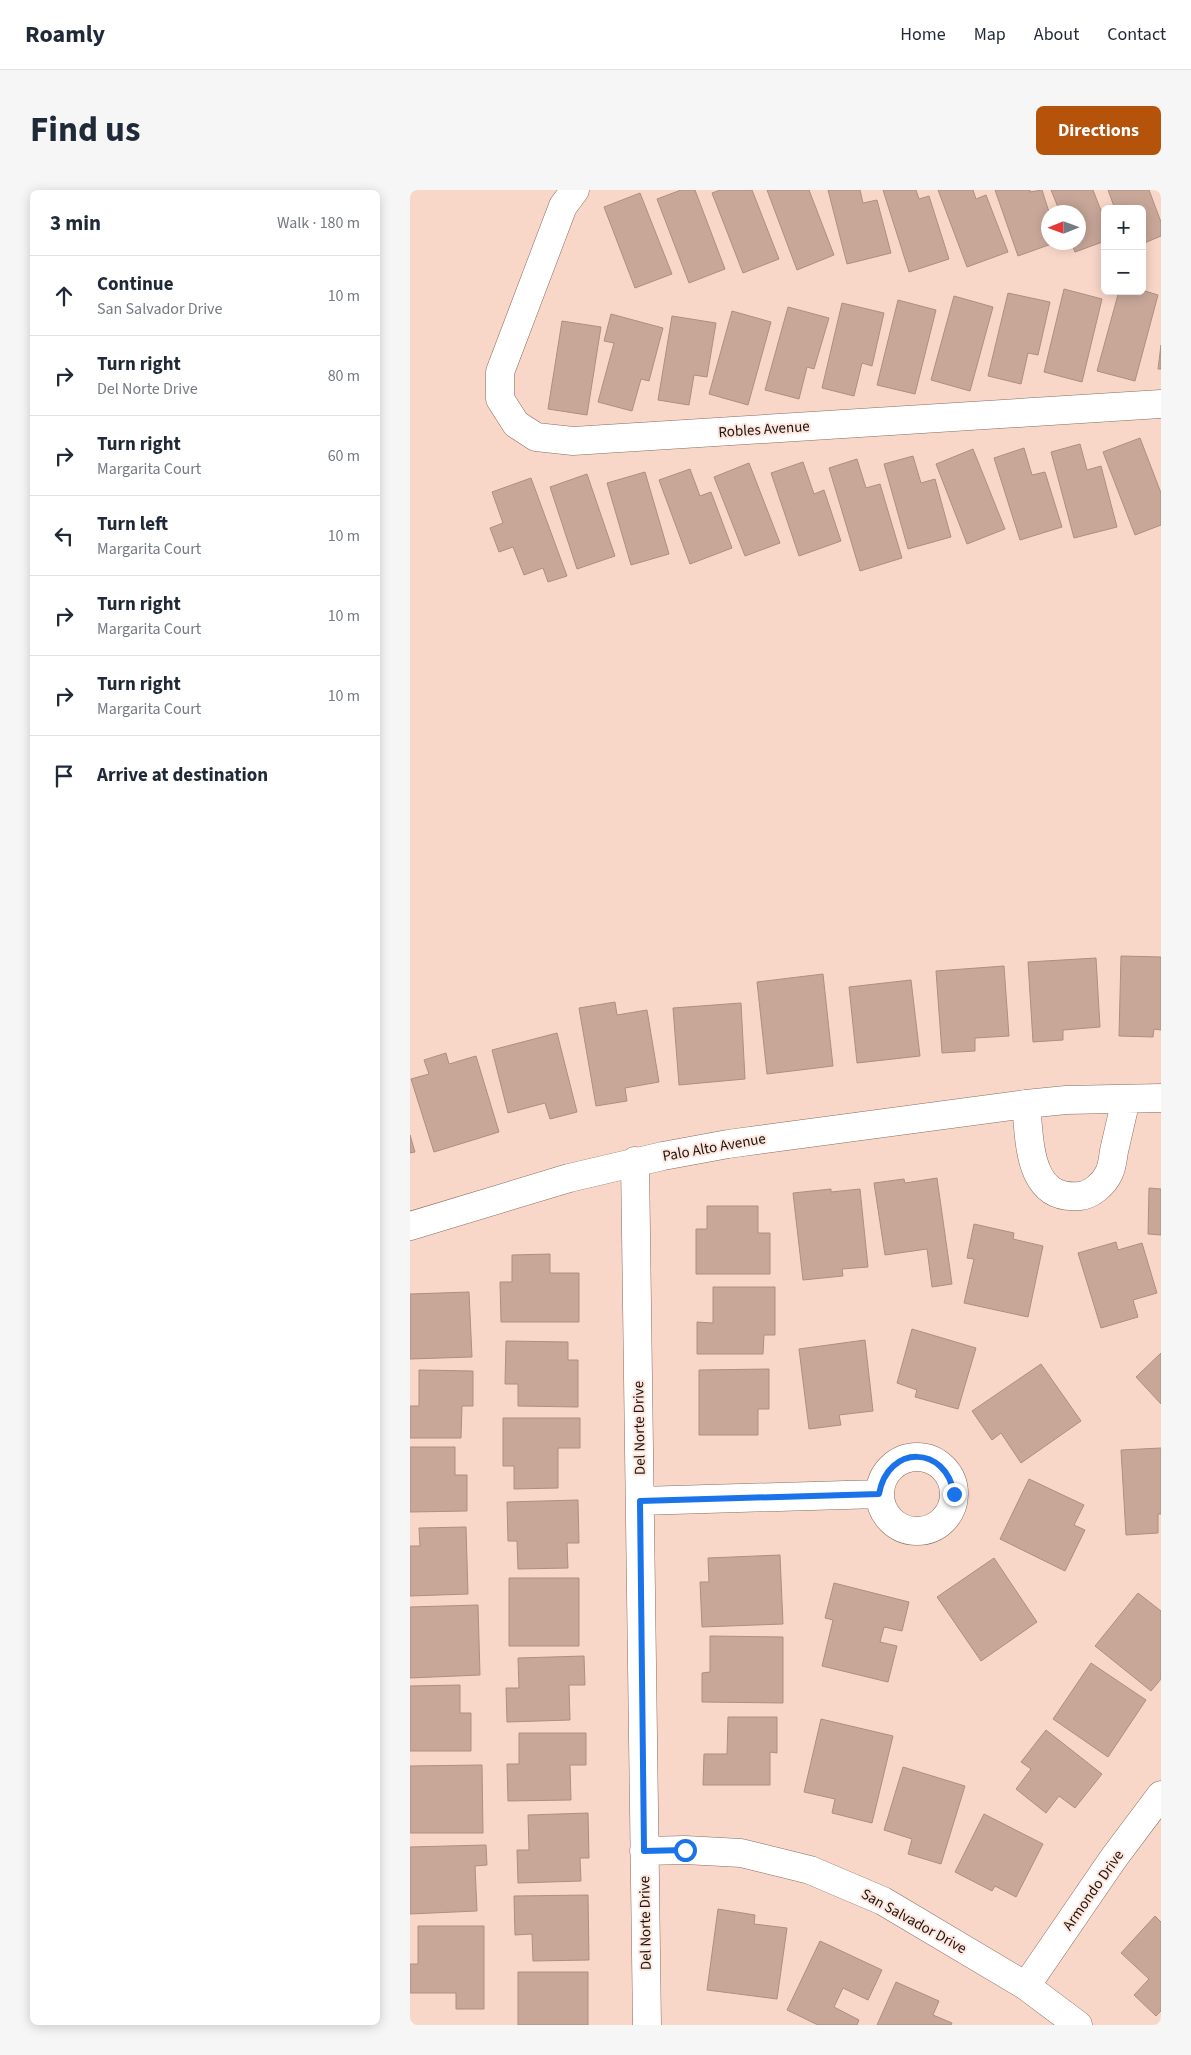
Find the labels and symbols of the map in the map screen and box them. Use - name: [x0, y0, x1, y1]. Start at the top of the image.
- north arrow: [1041, 205, 1086, 250]
- street label: Robles Avenue: [718, 416, 810, 443]
- street label: Palo Alto Avenue: [661, 1128, 767, 1167]
- street label: Del Norte Drive: [628, 1381, 651, 1475]
- route end: [943, 1483, 966, 1506]
- route start: [674, 1839, 697, 1862]
- street label: Armondo Drive: [1058, 1846, 1129, 1935]
- street label: Del Norte Drive: [634, 1876, 657, 1970]
- street label: San Salvador Drive: [857, 1884, 970, 1959]

